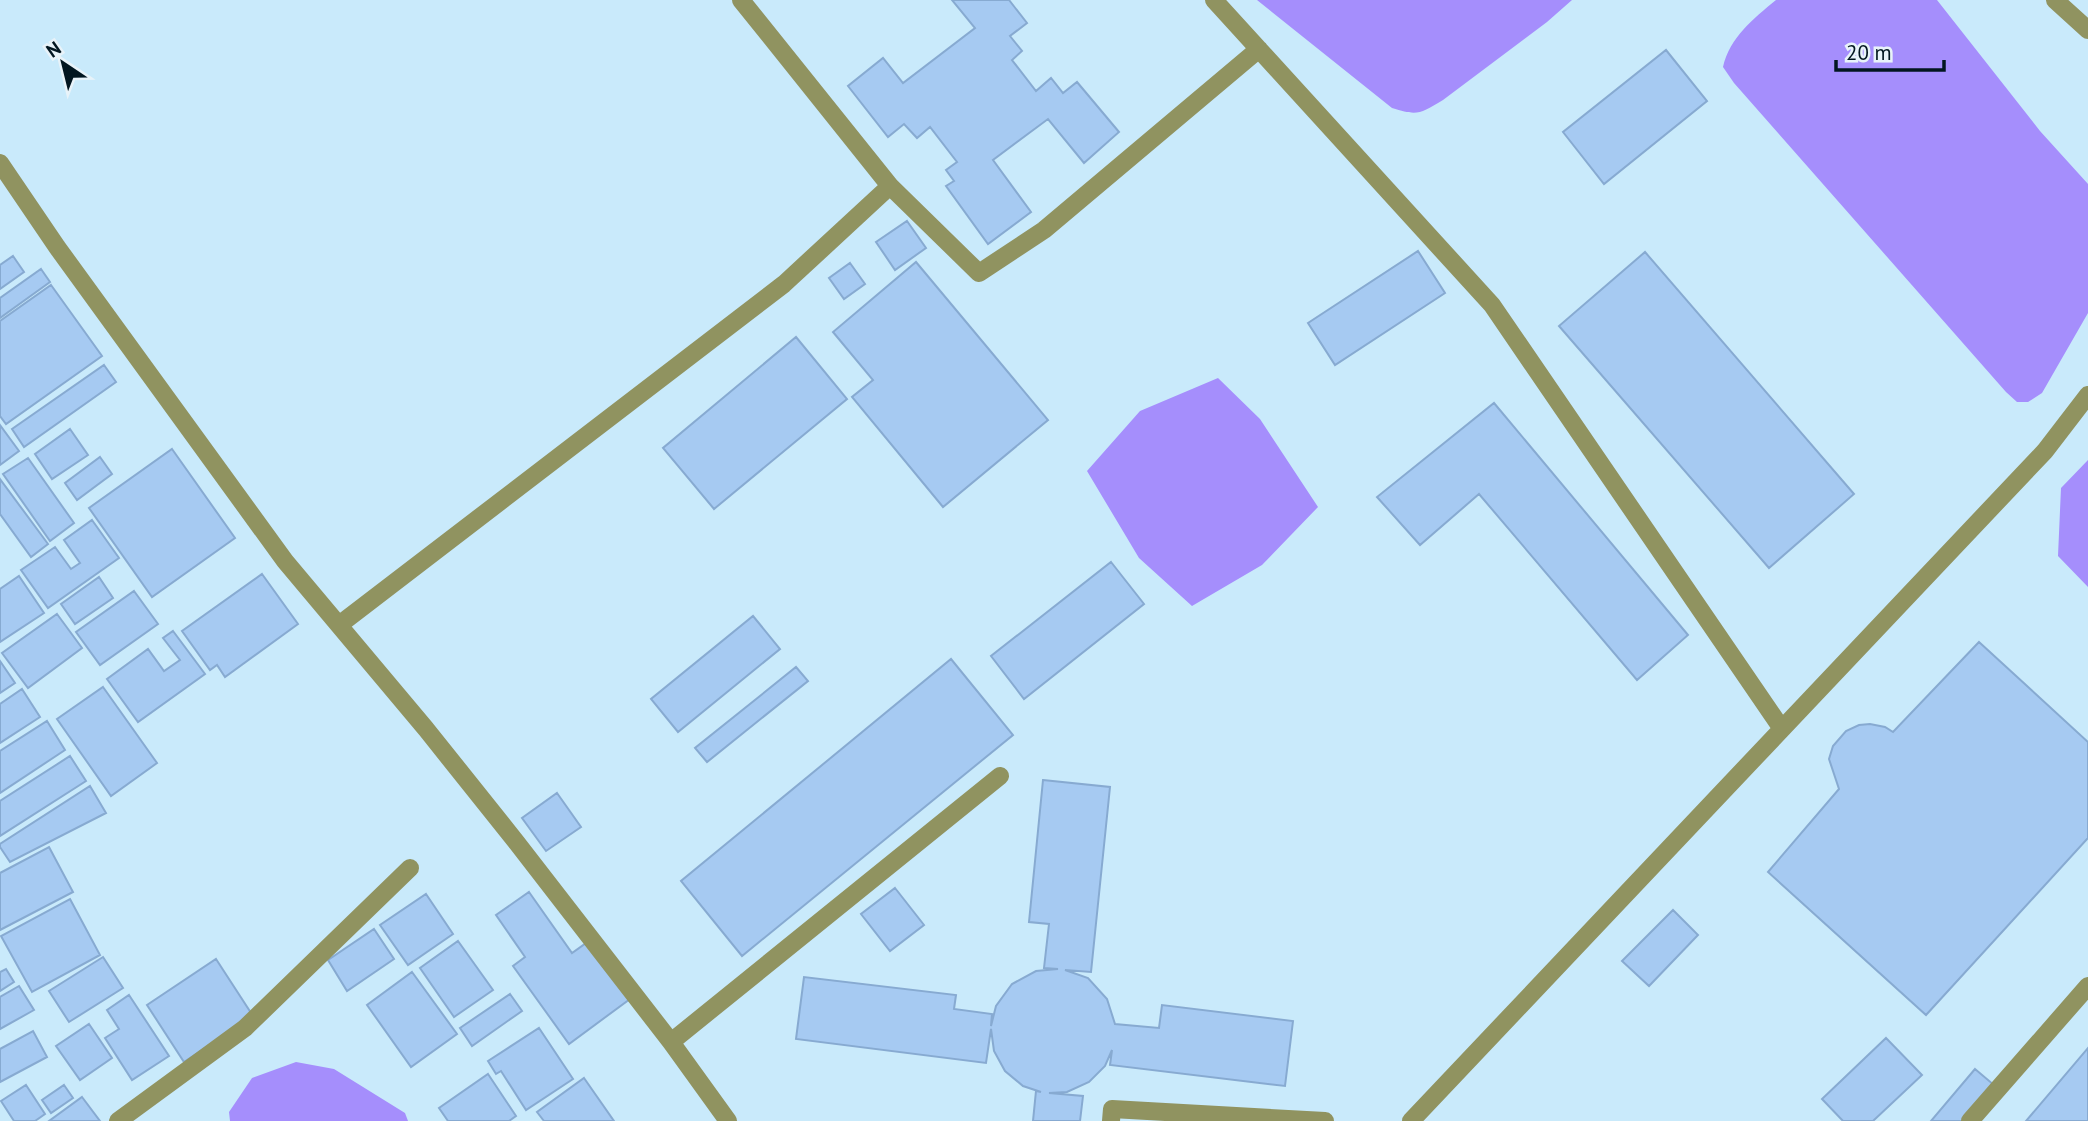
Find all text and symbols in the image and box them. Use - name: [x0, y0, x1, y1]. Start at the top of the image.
- north arrow: [28, 28, 98, 98]
- scale bar: [1836, 28, 1944, 72]
- text: N: [41, 36, 65, 62]
- text: 20 m: [1846, 39, 1892, 66]

